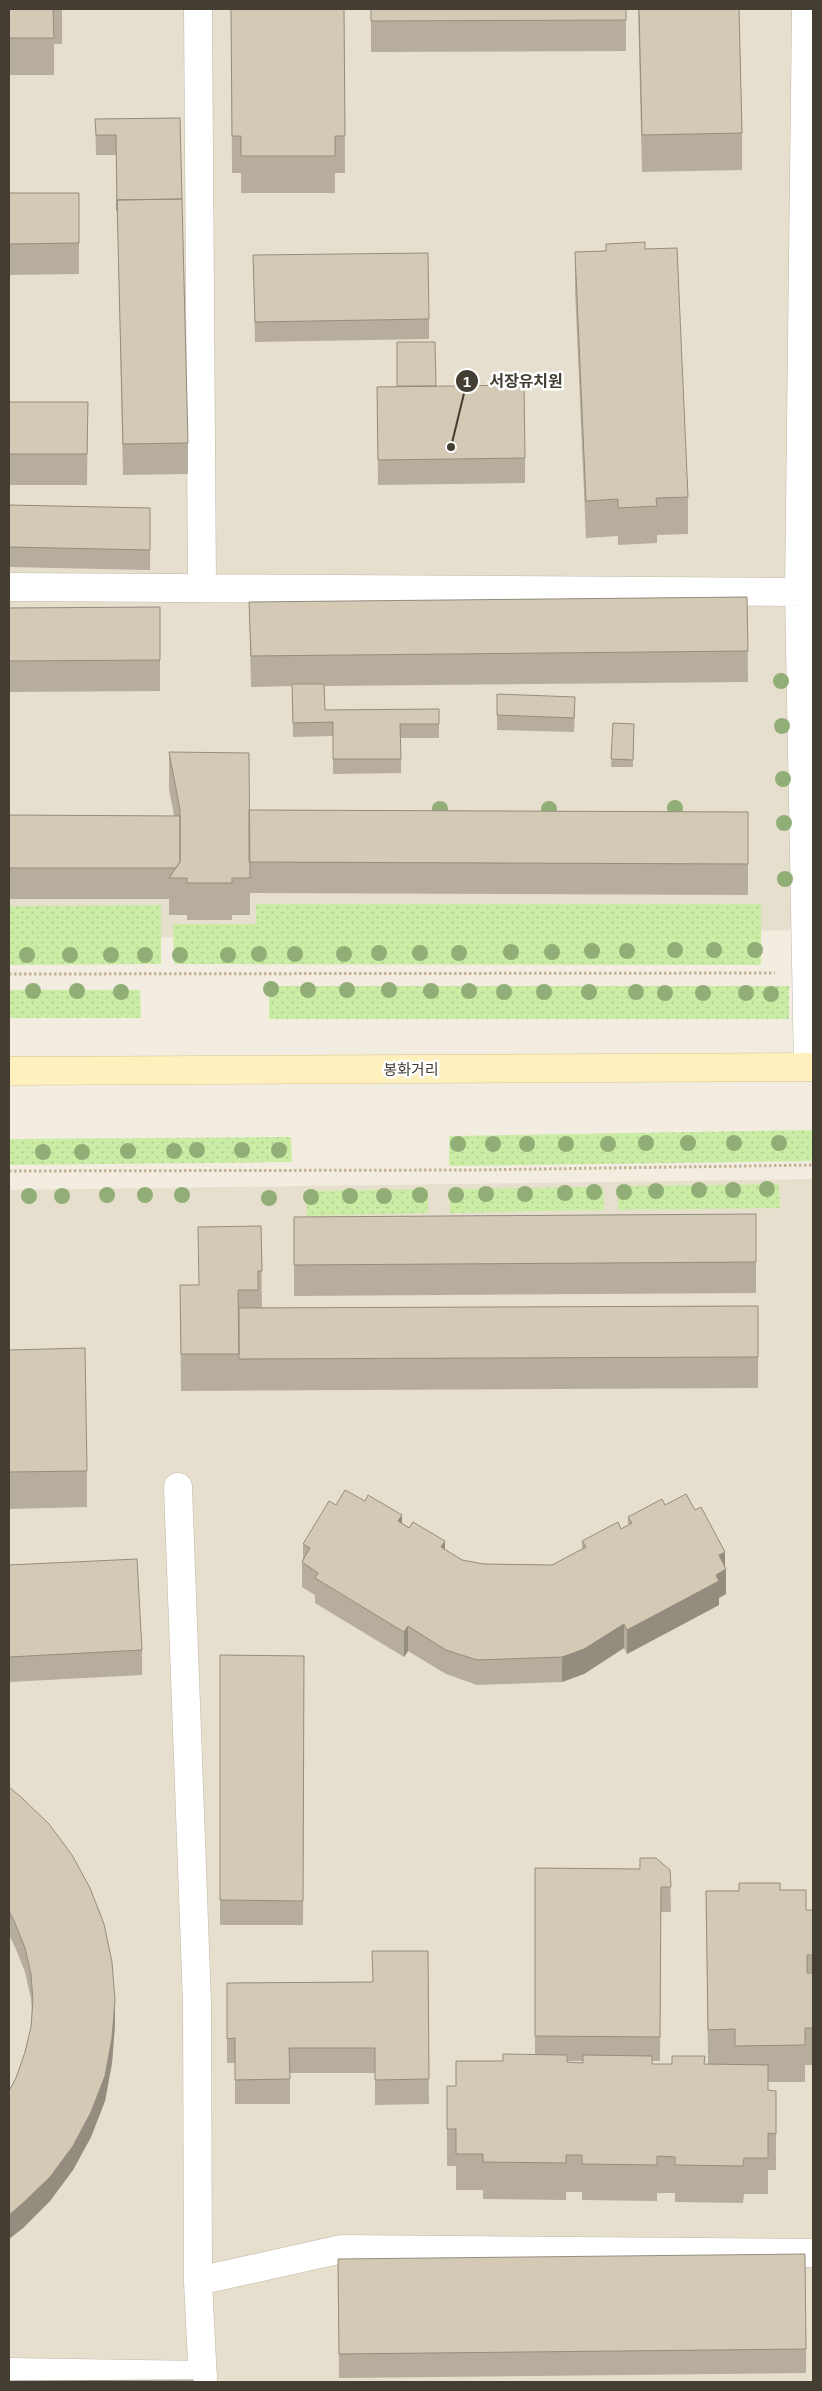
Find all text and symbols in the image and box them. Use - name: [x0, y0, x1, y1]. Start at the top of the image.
- callout: 서장유치원: [455, 366, 573, 397]
- text: 1: [463, 373, 471, 390]
- text: 서장유치원: [489, 373, 563, 390]
- street label: 봉화거리: [383, 1061, 439, 1078]

